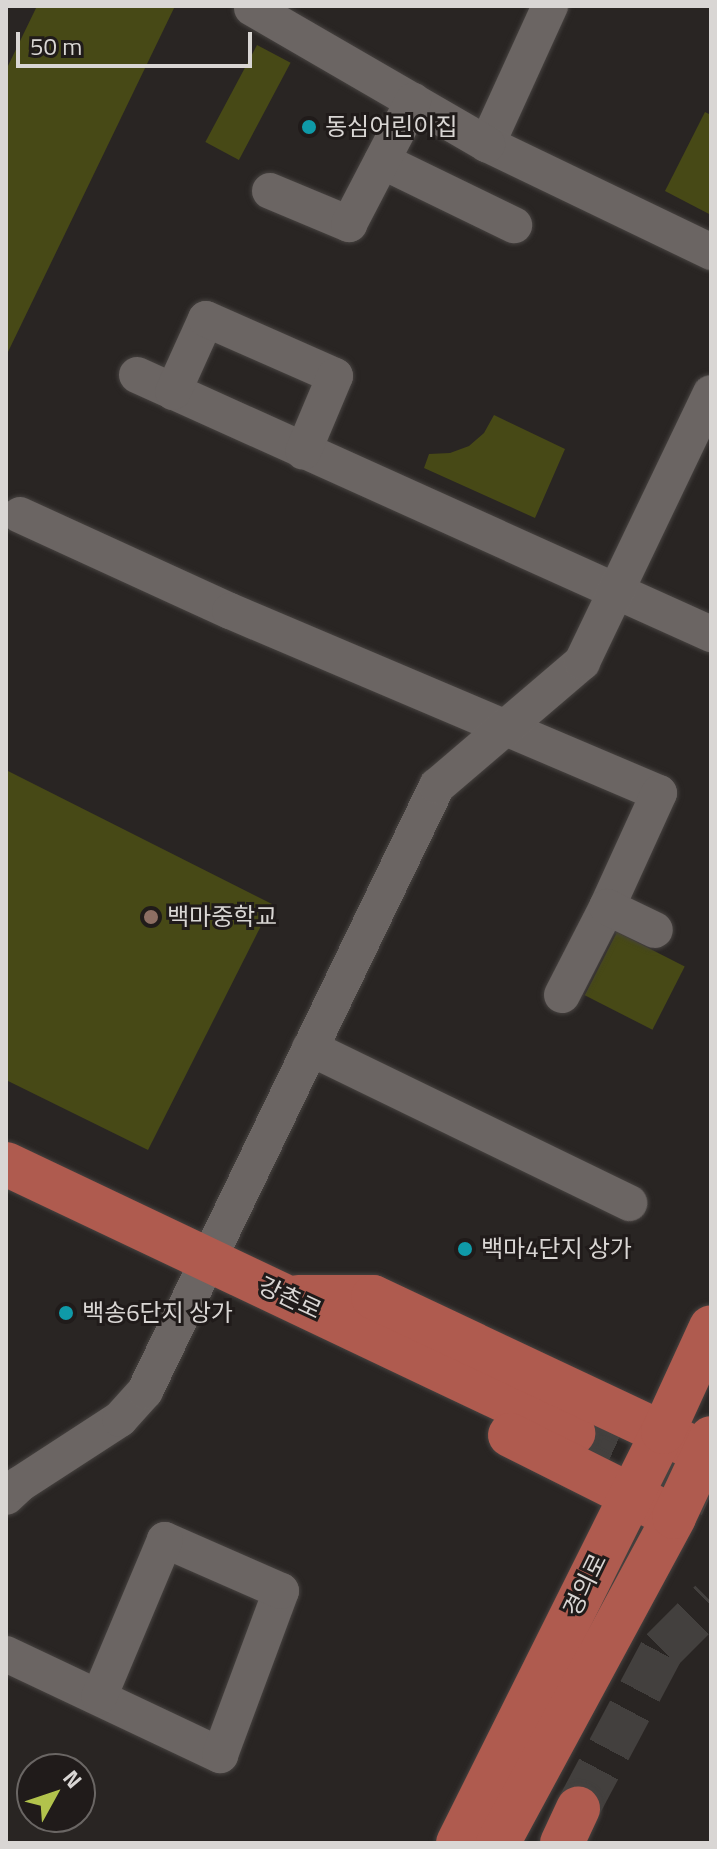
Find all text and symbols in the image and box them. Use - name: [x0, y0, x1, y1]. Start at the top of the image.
- scale bar: [20, 16, 256, 66]
- text: 50 m: [30, 28, 82, 64]
- place label: 동심어린이집: [325, 113, 457, 141]
- marker: 동심어린이집: [300, 118, 318, 136]
- place label: 백마중학교: [167, 903, 277, 931]
- marker: 백마중학교: [142, 908, 160, 926]
- place label: 백마4단지 상가: [481, 1235, 632, 1263]
- marker: 백마4단지 상가: [456, 1240, 474, 1258]
- street label: 강촌로: [254, 1271, 326, 1325]
- place label: 백송6단지 상가: [82, 1299, 233, 1327]
- marker: 백송6단지 상가: [57, 1304, 75, 1322]
- street label: 경의로: [558, 1549, 612, 1621]
- north arrow: [16, 1753, 96, 1833]
- text: N: [55, 1762, 91, 1796]

